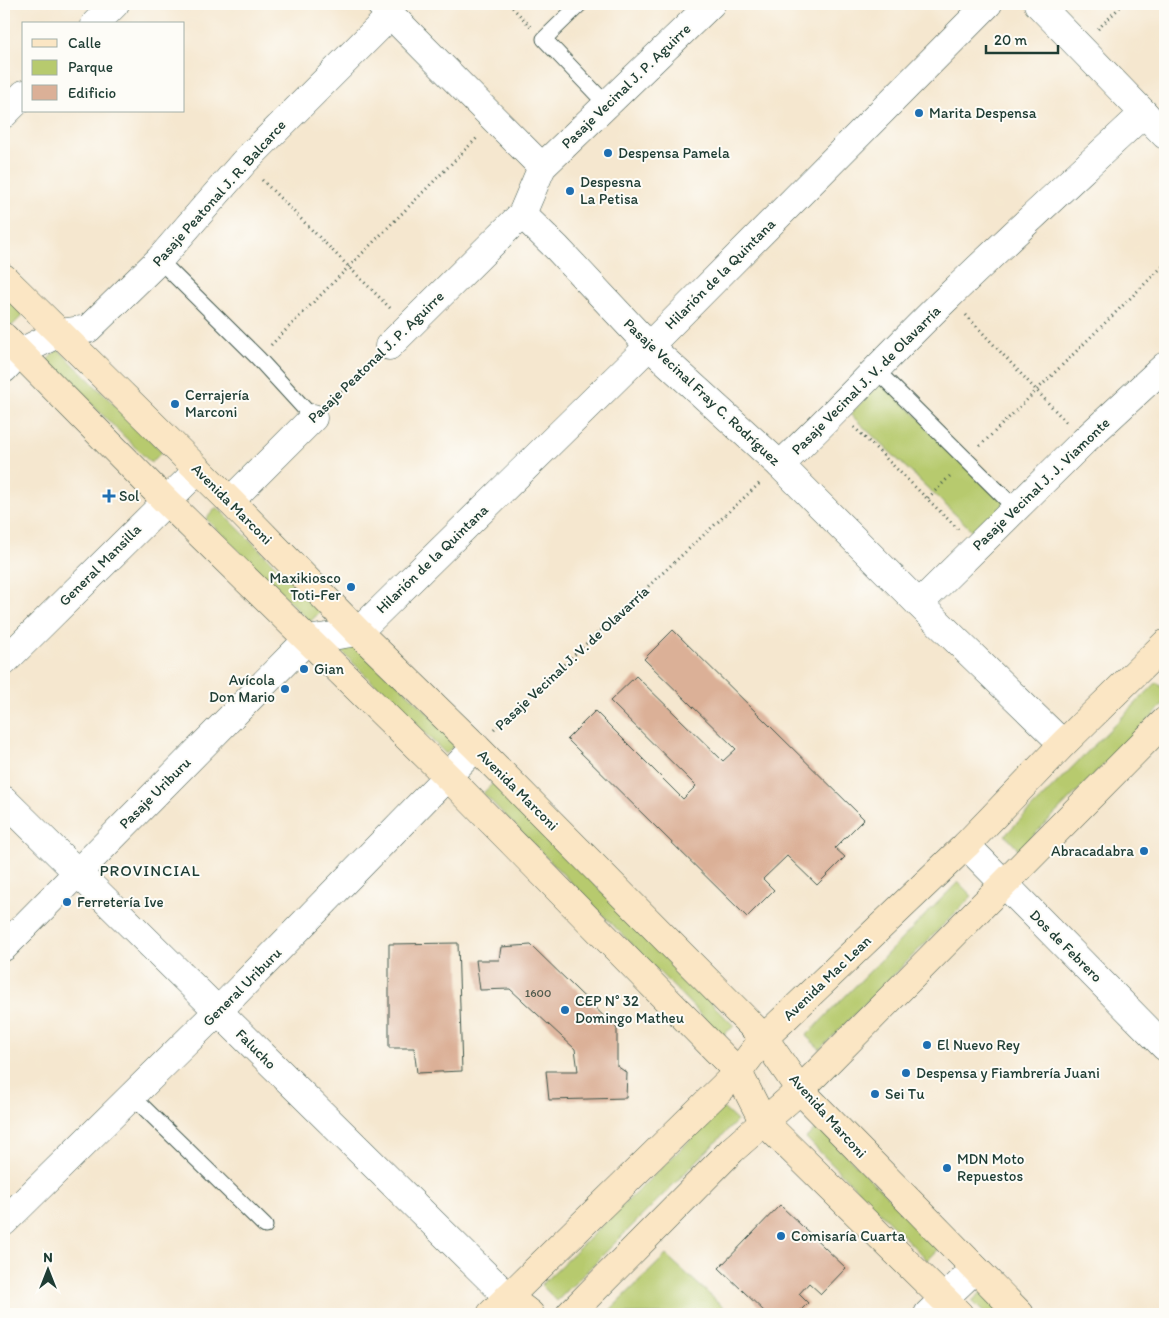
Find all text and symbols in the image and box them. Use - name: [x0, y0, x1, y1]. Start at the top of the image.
- street label: Pasaje Vecinal J. P. Aguirre: [558, 20, 694, 152]
- legend: [22, 22, 185, 112]
- scale bar: [986, 22, 1059, 54]
- text: 20 m: [994, 31, 1028, 49]
- text: Calle: [68, 34, 101, 52]
- text: Parque: [68, 58, 113, 76]
- text: Edificio: [68, 84, 116, 102]
- place label: Marita Despensa: [929, 104, 1037, 122]
- marker: Marita Despensa: [913, 107, 925, 119]
- street label: Pasaje Peatonal J. R. Balcarce: [148, 116, 290, 270]
- place label: Despensa Pamela: [618, 144, 730, 162]
- marker: Despensa Pamela: [602, 147, 614, 159]
- place label: Despesna La Petisa: [580, 173, 642, 208]
- marker: Despesna La Petisa: [564, 185, 576, 197]
- street label: Hilarión de la Quintana: [661, 215, 779, 333]
- street label: Pasaje Peatonal J. P. Aguirre: [304, 287, 448, 427]
- street label: Pasaje Vecinal J. V. de Olavarría: [788, 301, 945, 458]
- street label: Pasaje Vecinal Fray C. Rodríguez: [620, 315, 784, 469]
- place label: Cerrajería Marconi: [185, 386, 250, 421]
- marker: Cerrajería Marconi: [169, 398, 181, 410]
- street label: Pasaje Vecinal J. J. Viamonte: [969, 414, 1113, 554]
- street label: Avenida Marconi: [188, 460, 276, 548]
- place label: Sol: [119, 487, 140, 505]
- marker: Sol: [103, 490, 115, 502]
- street label: Hilarión de la Quintana: [372, 501, 492, 617]
- street label: General Mansilla: [55, 520, 145, 610]
- place label: Maxikiosco Toti-Fer: [270, 569, 341, 604]
- marker: Maxikiosco Toti-Fer: [345, 581, 357, 593]
- street label: Pasaje Vecinal J. V. de Olavarría: [491, 582, 653, 734]
- place label: Gian: [314, 660, 345, 678]
- marker: Gian: [298, 663, 310, 675]
- place label: Avícola Don Mario: [209, 671, 276, 706]
- marker: Avícola Don Mario: [279, 683, 291, 695]
- street label: Avenida Marconi: [474, 746, 562, 834]
- street label: Pasaje Uriburu: [115, 753, 195, 833]
- place label: Abracadabra: [1051, 842, 1134, 860]
- marker: Abracadabra: [1138, 845, 1150, 857]
- district label: PROVINCIAL: [99, 861, 201, 880]
- place label: Ferretería Ive: [77, 893, 164, 911]
- marker: Ferretería Ive: [61, 896, 73, 908]
- street label: Dos de Febrero: [1026, 906, 1106, 986]
- street label: Avenida Mac Lean: [779, 932, 875, 1024]
- street label: General Uriburu: [199, 943, 286, 1030]
- house number: 1600: [525, 986, 551, 1000]
- place label: CEP N° 32 Domingo Matheu: [575, 992, 685, 1027]
- marker: CEP N° 32 Domingo Matheu: [559, 1004, 571, 1016]
- street label: Falucho: [232, 1025, 280, 1073]
- place label: El Nuevo Rey: [937, 1036, 1020, 1054]
- marker: El Nuevo Rey: [921, 1039, 933, 1051]
- place label: Despensa y Fiambrería Juani: [916, 1064, 1100, 1082]
- marker: Despensa y Fiambrería Juani: [900, 1067, 912, 1079]
- street label: Avenida Marconi: [786, 1070, 870, 1162]
- place label: Sei Tu: [885, 1085, 925, 1103]
- marker: Sei Tu: [869, 1088, 881, 1100]
- place label: MDN Moto Repuestos: [957, 1150, 1024, 1185]
- marker: MDN Moto Repuestos: [941, 1162, 953, 1174]
- place label: Comisaría Cuarta: [791, 1227, 905, 1245]
- marker: Comisaría Cuarta: [775, 1230, 787, 1242]
- north arrow: [22, 1246, 72, 1296]
- text: N: [43, 1249, 53, 1266]

